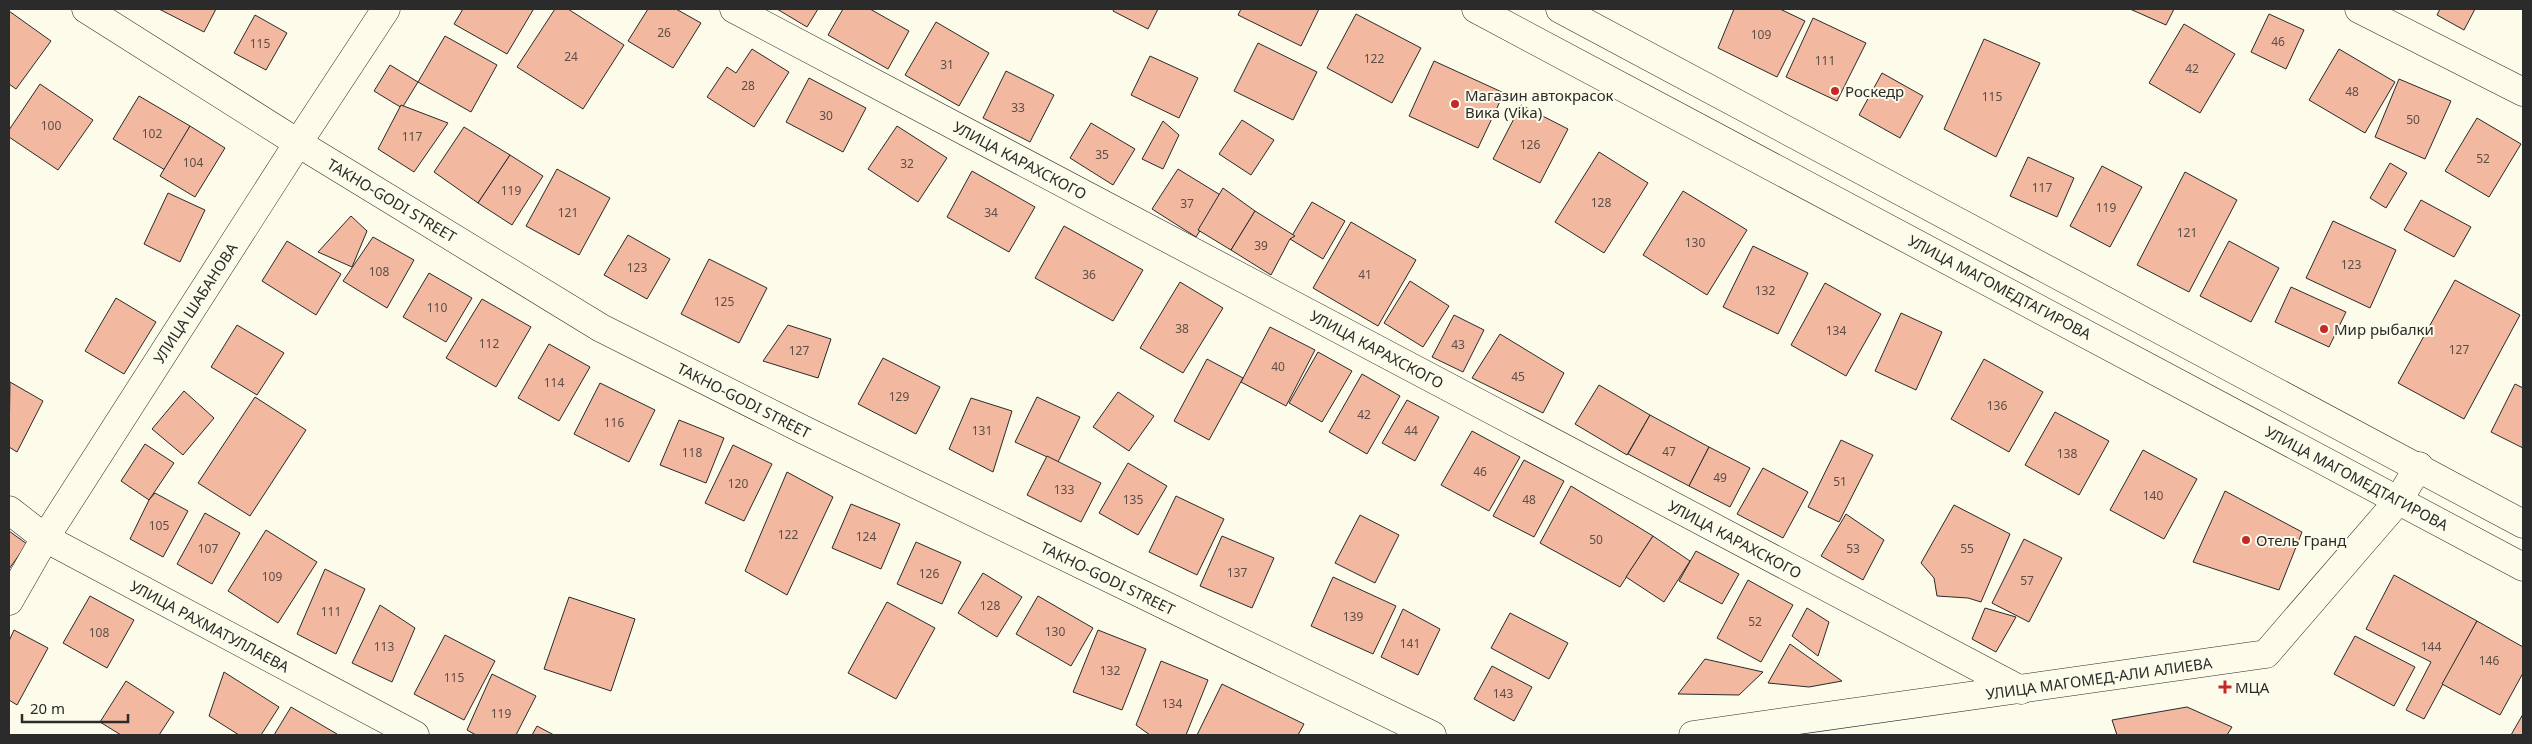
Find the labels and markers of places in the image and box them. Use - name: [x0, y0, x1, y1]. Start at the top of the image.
- place label: Роскедр: [1845, 81, 1904, 101]
- place label: Магазин автокрасок Вика (Vika): [1465, 85, 1614, 122]
- marker: Роскедр: [1829, 85, 1841, 97]
- marker: Магазин автокрасок Вика (Vika): [1449, 98, 1461, 110]
- place label: Мир рыбалки: [2334, 319, 2434, 339]
- marker: Мир рыбалки: [2318, 323, 2330, 335]
- place label: Отель Гранд: [2256, 530, 2346, 550]
- marker: Отель Гранд: [2240, 534, 2252, 546]
- place label: МЦА: [2235, 677, 2270, 697]
- marker: МЦА: [2219, 681, 2231, 693]

